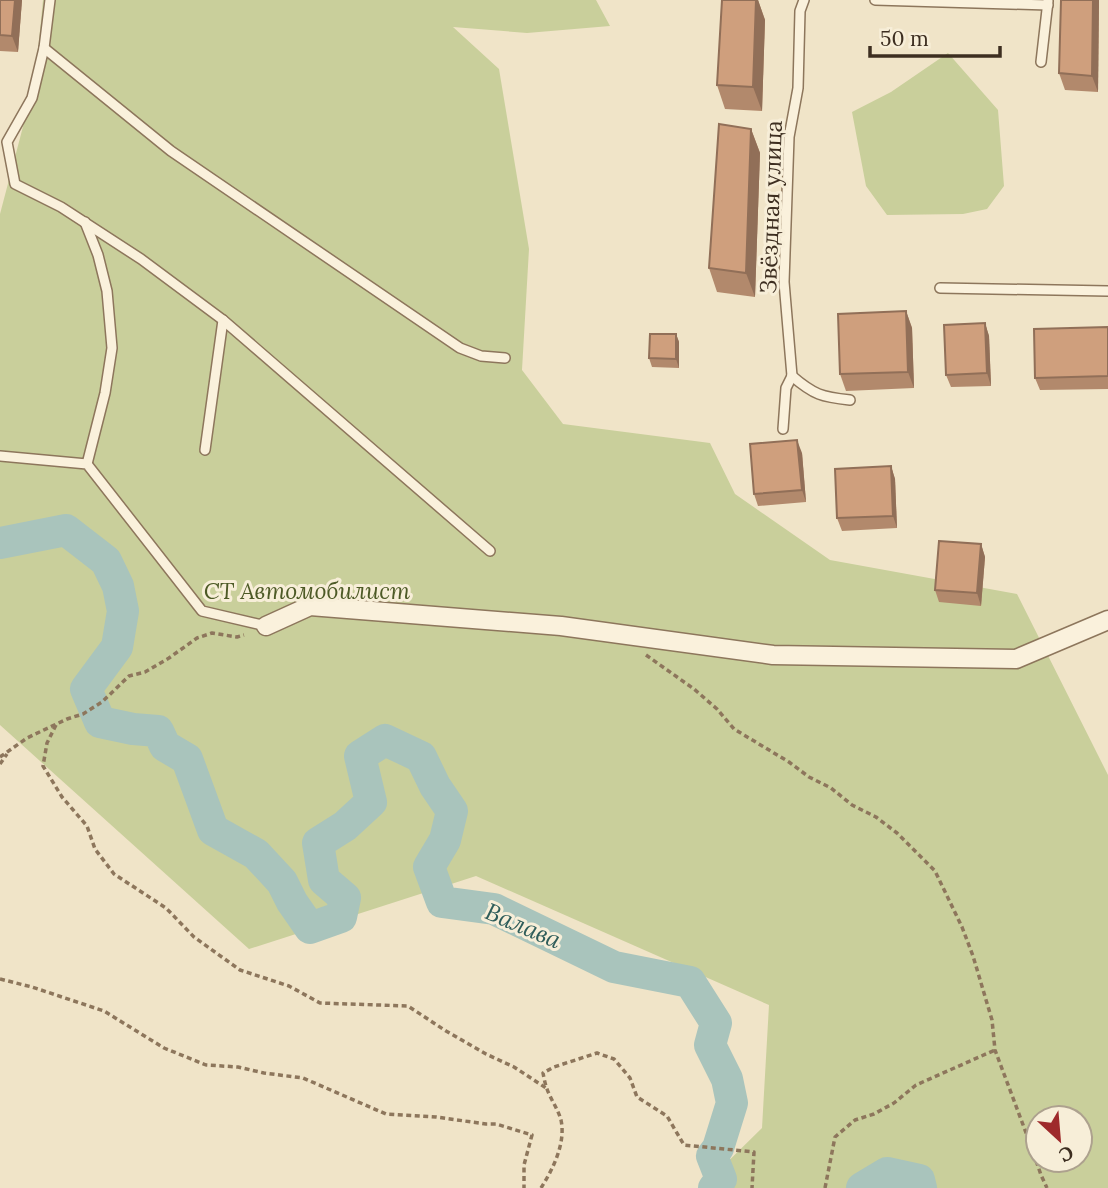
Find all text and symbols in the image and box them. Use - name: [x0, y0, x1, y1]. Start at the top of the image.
- scale bar: [870, 14, 1000, 58]
- text: 50 m: [880, 25, 929, 52]
- street label: Звёздная улица: [753, 120, 788, 294]
- park label: СТ Автомобилист: [204, 576, 410, 605]
- water label: Валава: [481, 896, 567, 956]
- north arrow: [1024, 1104, 1094, 1174]
- text: С: [1055, 1141, 1078, 1168]

